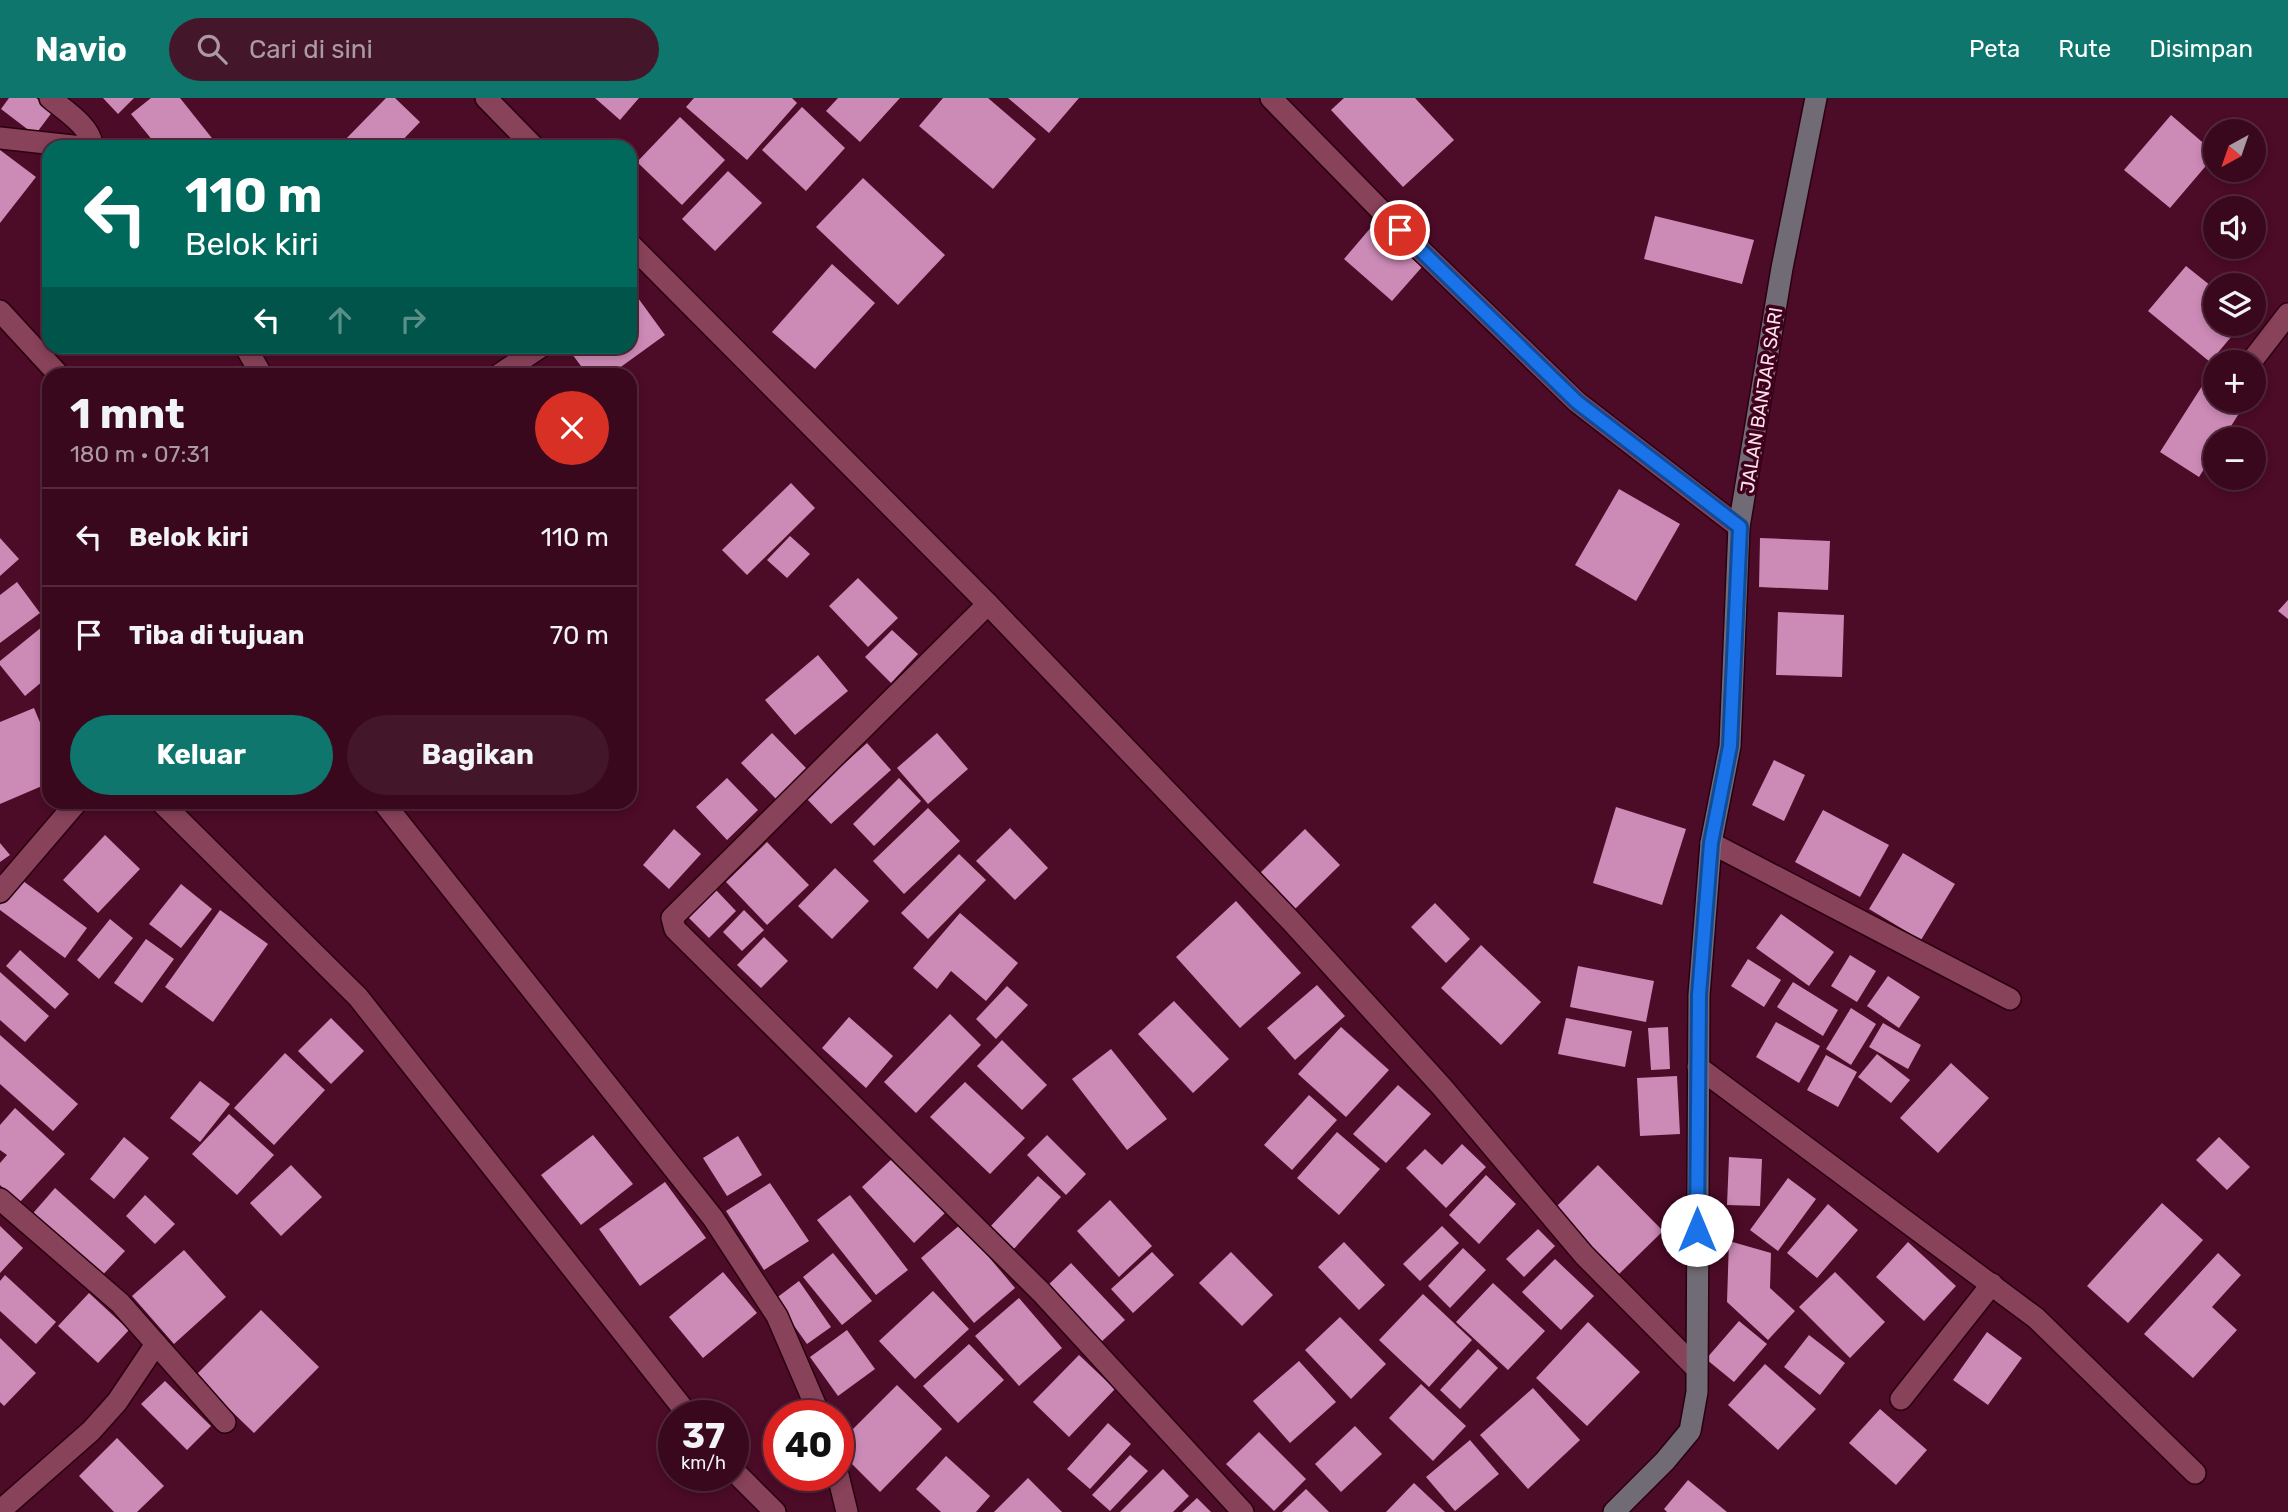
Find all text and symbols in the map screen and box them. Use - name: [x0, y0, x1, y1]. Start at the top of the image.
- search box: [169, 18, 659, 81]
- text: Navio: [35, 30, 127, 69]
- icon: search: [193, 30, 231, 68]
- text: Cari di sini: [249, 34, 373, 65]
- text: Peta: [1969, 35, 2020, 63]
- text: Rute: [2058, 35, 2111, 63]
- text: Disimpan: [2149, 35, 2253, 63]
- north arrow: [2203, 119, 2266, 182]
- map controls: [2203, 119, 2266, 490]
- text: 110 m: [185, 166, 322, 224]
- icon: left: [70, 168, 161, 259]
- button: sound: [2203, 196, 2266, 259]
- pin: [1370, 200, 1430, 260]
- icon: arrive: [1381, 211, 1419, 249]
- text: Belok kiri: [185, 225, 319, 263]
- button: layers: [2203, 273, 2266, 336]
- icon: left: [248, 301, 286, 339]
- icon: ahead: [321, 301, 359, 339]
- icon: right: [394, 301, 432, 339]
- street label: JALAN BANJAR SARI: [1735, 305, 1788, 495]
- button: +: [2203, 350, 2266, 413]
- text: 1 mnt: [70, 389, 185, 439]
- button: close: [535, 391, 609, 465]
- button: −: [2203, 427, 2266, 490]
- text: 180 m · 07:31: [70, 440, 210, 468]
- icon: left: [70, 518, 108, 556]
- text: Belok kiri: [129, 522, 249, 553]
- text: 110 m: [541, 522, 609, 553]
- icon: arrive: [70, 616, 108, 654]
- text: Tiba di tujuan: [129, 620, 304, 651]
- text: 70 m: [550, 620, 609, 651]
- button: Keluar: [70, 715, 333, 795]
- button: Bagikan: [347, 715, 609, 795]
- position arrow: [1660, 1193, 1734, 1267]
- speed limit sign: 40: [763, 1400, 854, 1491]
- text: 37: [682, 1415, 725, 1457]
- text: km/h: [681, 1452, 726, 1474]

